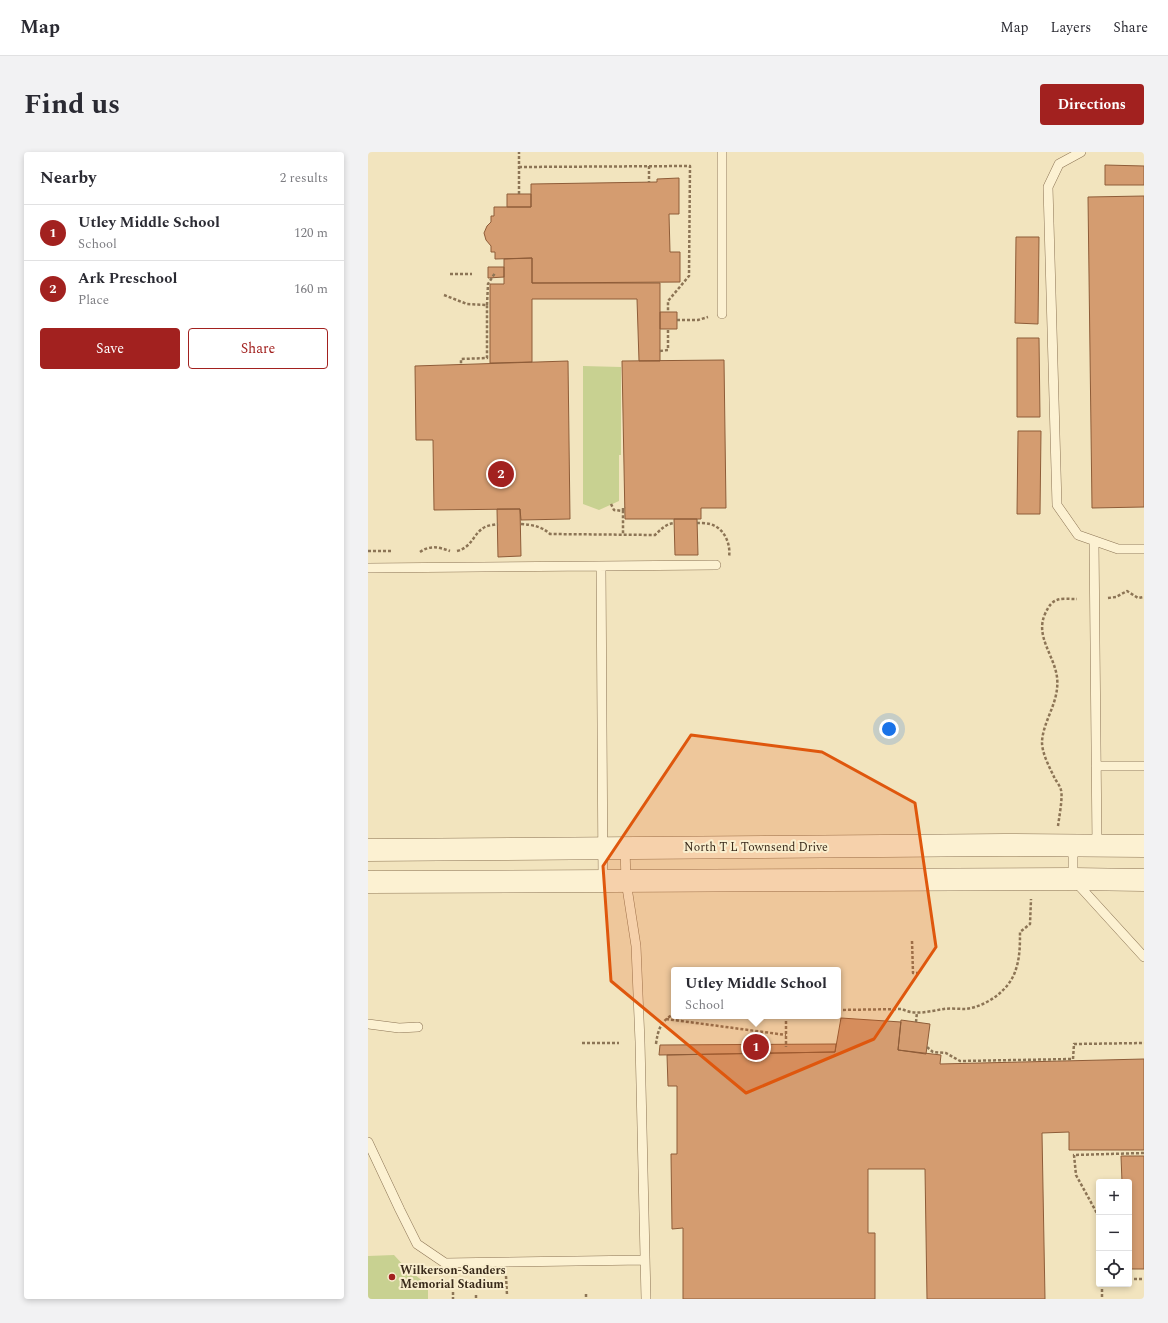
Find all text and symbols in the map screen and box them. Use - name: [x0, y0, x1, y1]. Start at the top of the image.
- text: Map: [20, 13, 60, 42]
- text: Map: [1000, 17, 1029, 38]
- text: Layers: [1051, 17, 1091, 38]
- text: Share: [1113, 17, 1148, 38]
- text: Find us: [24, 83, 120, 126]
- button: Directions: [1040, 84, 1144, 125]
- text: Nearby: [40, 165, 96, 191]
- text: 2 results: [280, 168, 328, 188]
- text: Utley Middle School: [78, 211, 220, 234]
- text: 1: [49, 223, 57, 243]
- text: 120 m: [294, 223, 328, 243]
- text: School: [78, 234, 117, 254]
- text: Ark Preschool: [78, 267, 177, 290]
- text: 2: [49, 279, 57, 299]
- text: 160 m: [294, 279, 328, 299]
- text: Place: [78, 290, 109, 310]
- button: Save: [40, 328, 180, 369]
- button: Share: [188, 328, 328, 369]
- pin: 2: [488, 459, 514, 489]
- your location: [879, 719, 899, 739]
- street label: North T L Townsend Drive: [684, 838, 828, 857]
- popup: [671, 967, 841, 1019]
- text: Utley Middle School: [685, 972, 827, 995]
- text: School: [685, 995, 724, 1015]
- pin: 1: [743, 1032, 769, 1062]
- map controls: [1096, 1179, 1132, 1287]
- button: +: [1096, 1179, 1132, 1215]
- button: −: [1096, 1215, 1132, 1251]
- button: locate: [1096, 1251, 1132, 1287]
- place label: Wilkerson-Sanders Memorial Stadium: [400, 1261, 506, 1294]
- marker: Wilkerson-Sanders Memorial Stadium: [387, 1272, 397, 1282]

